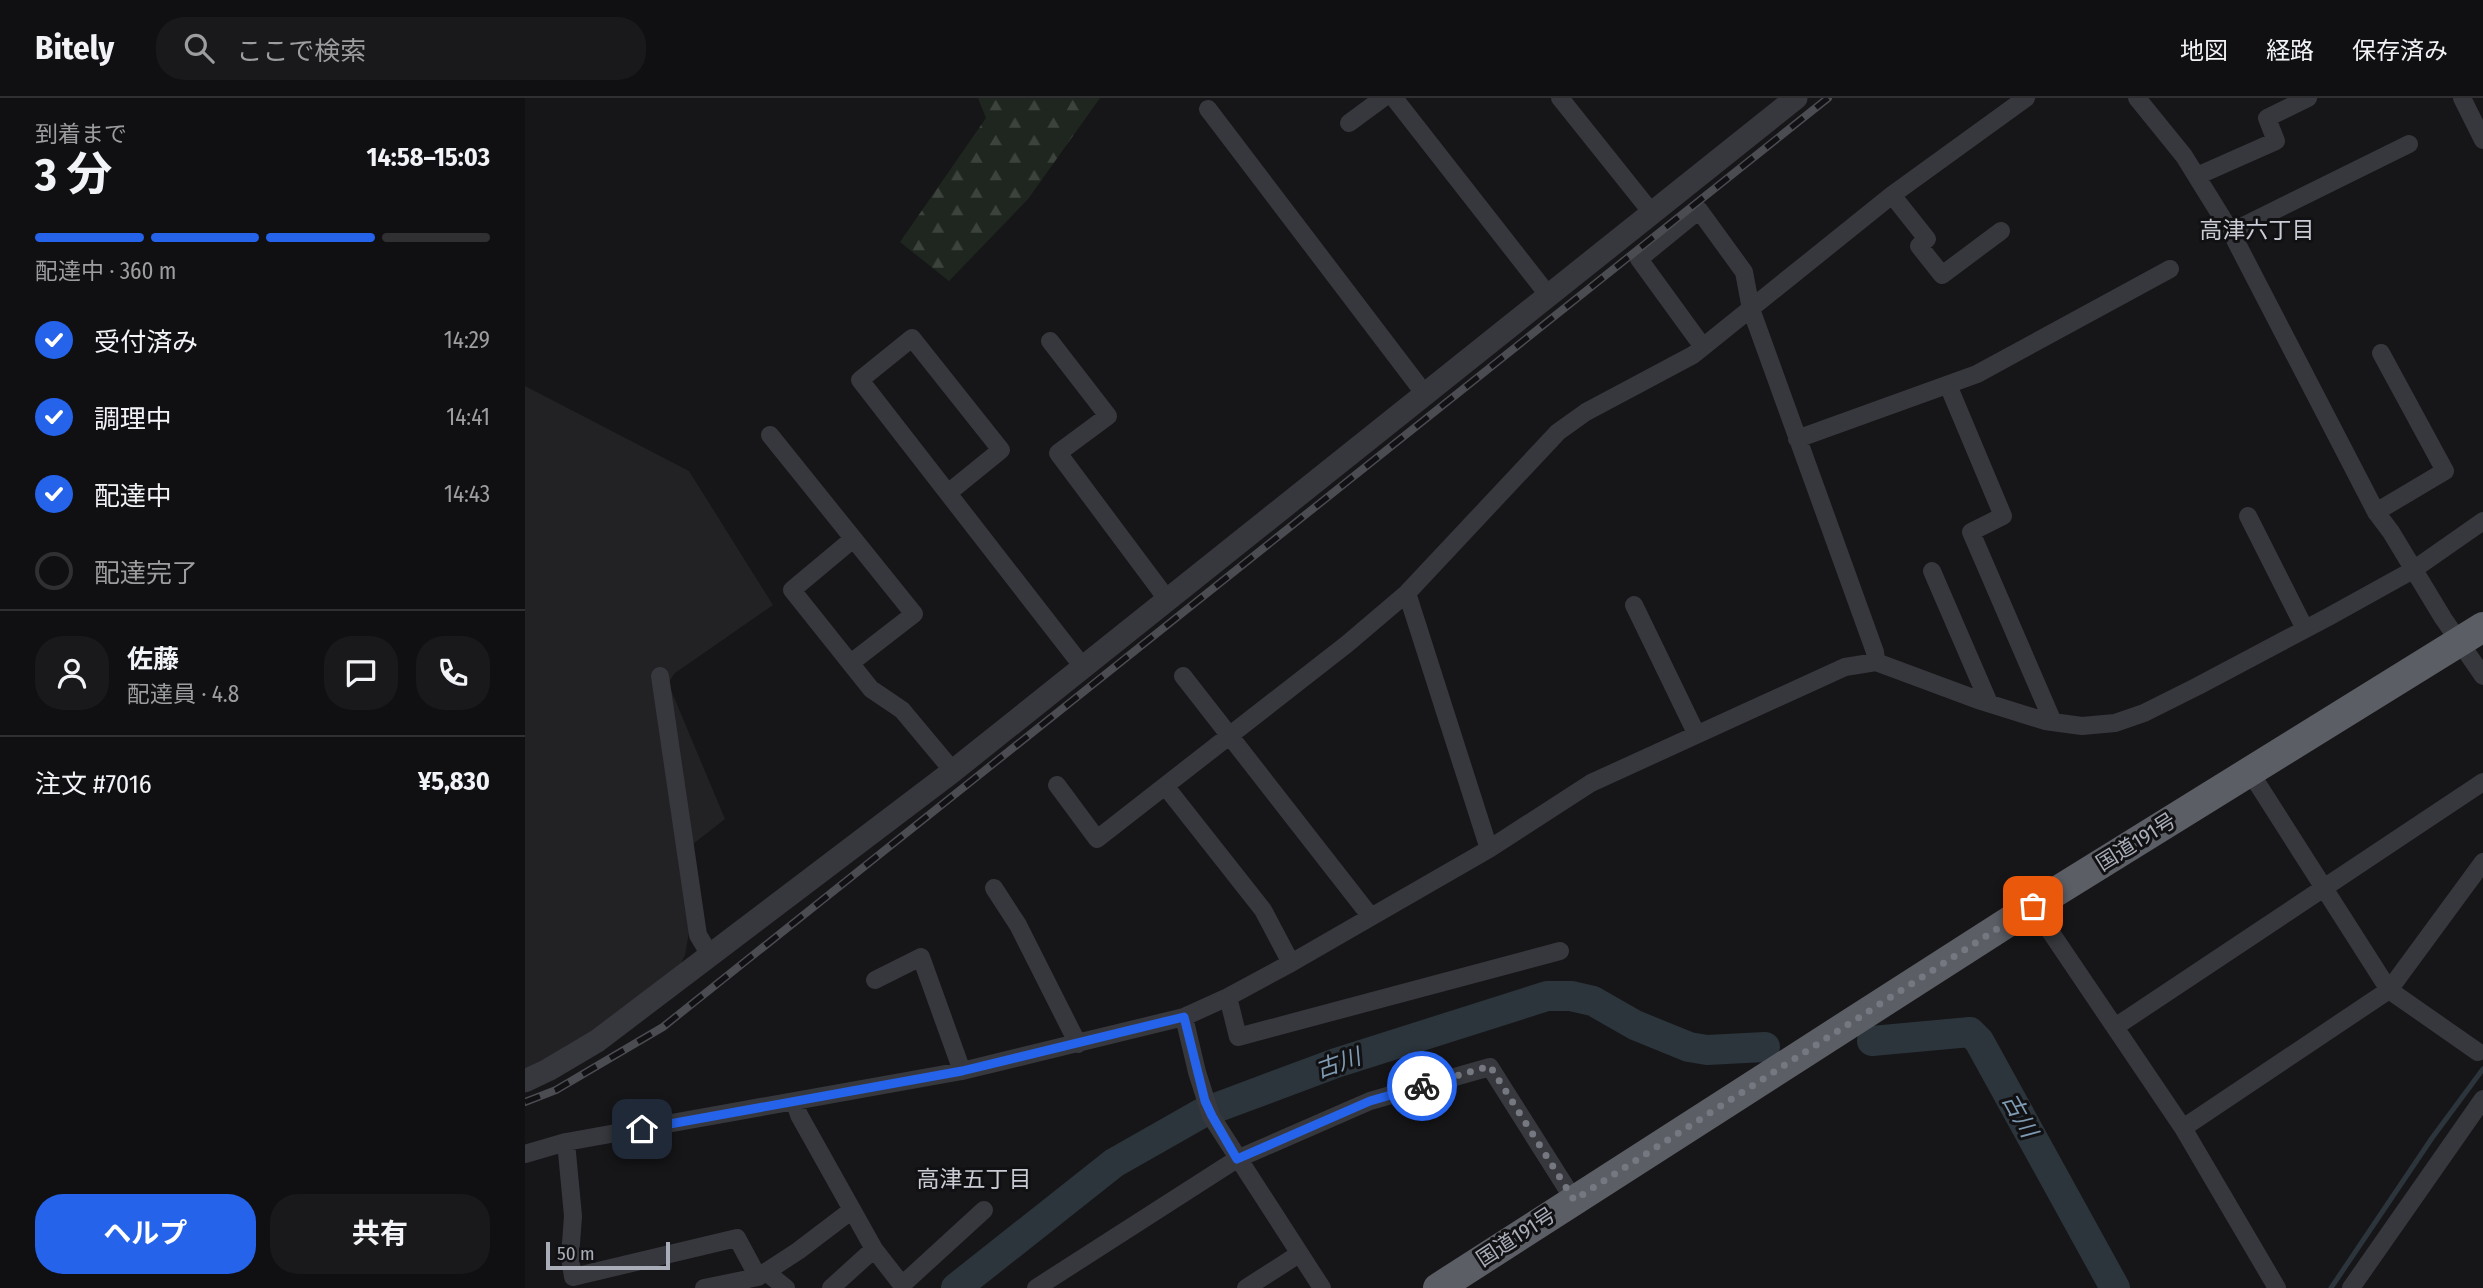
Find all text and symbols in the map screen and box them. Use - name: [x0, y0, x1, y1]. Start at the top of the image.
- search box: [156, 17, 646, 80]
- text: Bitely: [35, 28, 114, 68]
- icon: search: [180, 29, 218, 67]
- text: ここで検索: [236, 36, 366, 67]
- text: 地図: [2180, 37, 2228, 65]
- text: 経路: [2266, 37, 2314, 65]
- text: 保存済み: [2352, 37, 2448, 65]
- text: 到着まで: [35, 120, 127, 148]
- text: 14:58–15:03: [366, 142, 490, 173]
- text: 3 分: [35, 147, 112, 202]
- district label: 高津六丁目: [2200, 216, 2315, 244]
- text: 配達中 · 360 m: [35, 257, 177, 285]
- icon: check: [35, 321, 73, 359]
- text: 14:29: [444, 326, 490, 354]
- text: 受付済み: [94, 327, 198, 358]
- icon: check: [35, 398, 73, 436]
- text: 14:41: [446, 403, 490, 431]
- text: 調理中: [94, 404, 172, 435]
- icon: check: [35, 475, 73, 513]
- text: 14:43: [444, 480, 490, 508]
- text: 配達中: [94, 481, 172, 512]
- text: 配達完了: [94, 558, 198, 589]
- button: person: [35, 636, 109, 710]
- button: chat: [324, 636, 398, 710]
- button: phone: [416, 636, 490, 710]
- text: 佐藤: [127, 644, 179, 675]
- text: 配達員 · 4.8: [127, 680, 239, 708]
- text: ¥5,830: [418, 766, 490, 797]
- text: 注文 #7016: [35, 769, 152, 800]
- street label: 国道191号: [2091, 807, 2181, 877]
- pin: [2003, 876, 2063, 936]
- icon: bag: [2014, 887, 2052, 925]
- water label: 古川: [1312, 1041, 1367, 1084]
- courier: [1387, 1051, 1457, 1121]
- icon: bike: [1403, 1067, 1441, 1105]
- water label: 古川: [1997, 1088, 2045, 1145]
- pin: [612, 1099, 672, 1159]
- icon: home: [623, 1110, 661, 1148]
- district label: 高津五丁目: [917, 1165, 1032, 1193]
- button: ヘルプ: [35, 1194, 256, 1274]
- button: 共有: [270, 1194, 490, 1274]
- street label: 国道191号: [1472, 1202, 1560, 1272]
- scale bar: [546, 1239, 670, 1271]
- text: 50 m: [557, 1242, 595, 1265]

